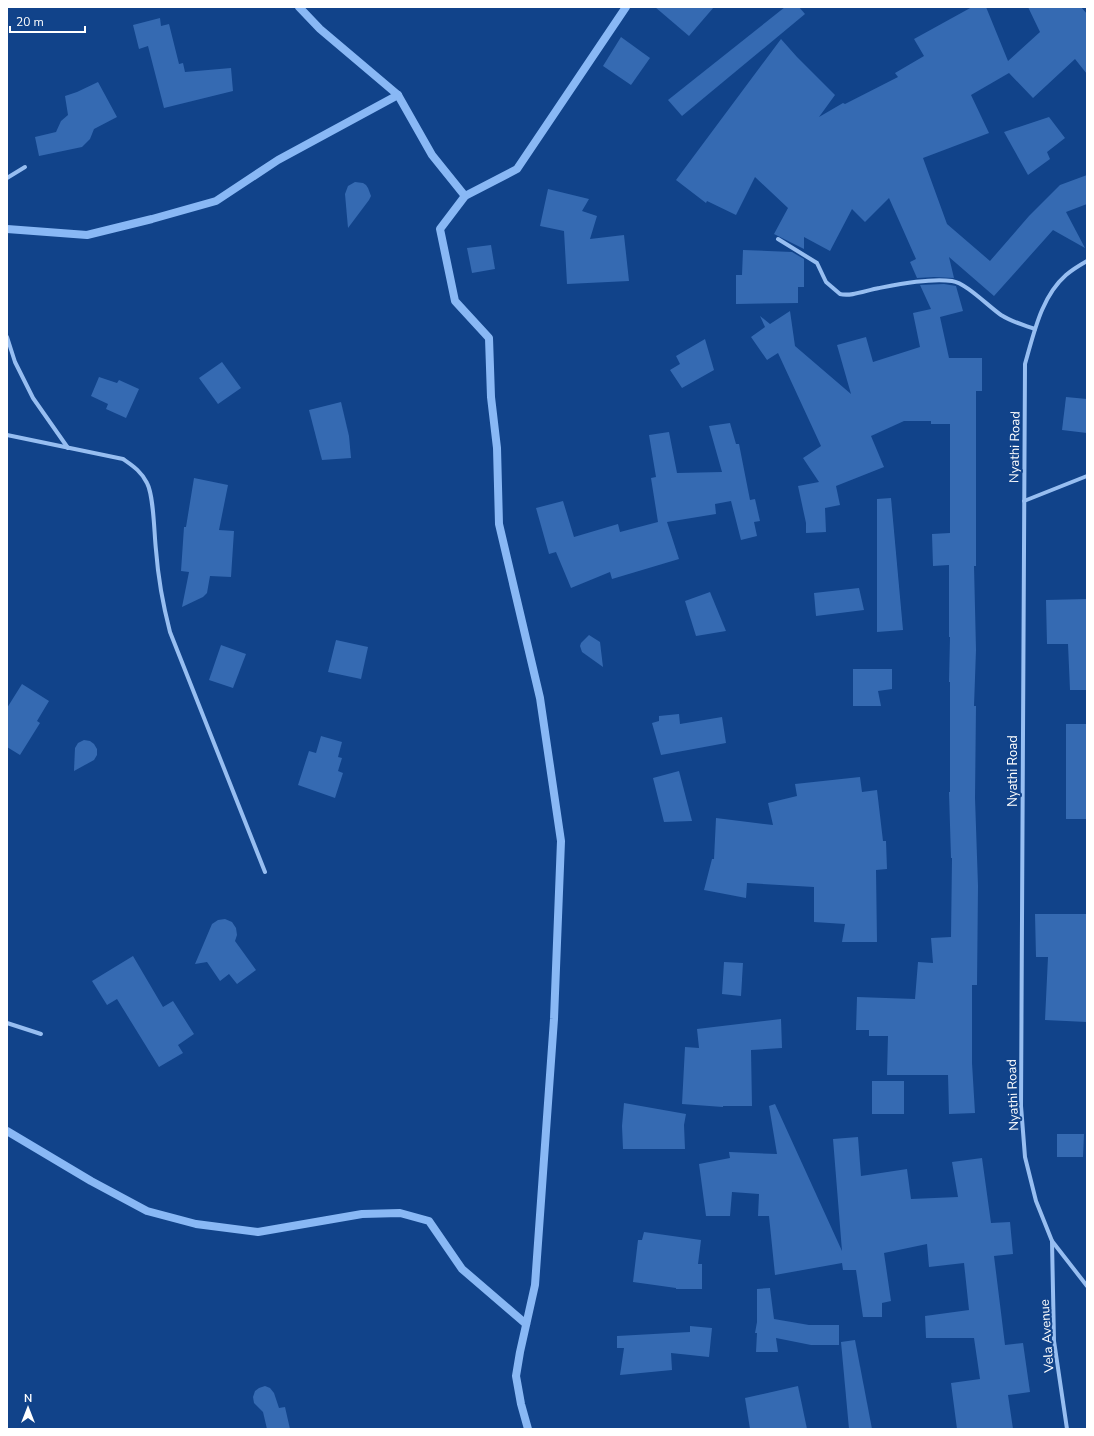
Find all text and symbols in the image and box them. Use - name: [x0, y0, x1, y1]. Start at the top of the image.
- scale bar: [10, 8, 85, 34]
- text: 20 m: [16, 14, 44, 30]
- street label: Nyathi Road: [1005, 411, 1025, 483]
- street label: Nyathi Road: [1004, 735, 1022, 807]
- street label: Nyathi Road: [1003, 1059, 1023, 1131]
- street label: Vela Avenue: [1035, 1299, 1059, 1374]
- north arrow: [8, 1388, 48, 1428]
- text: N: [24, 1391, 32, 1406]

